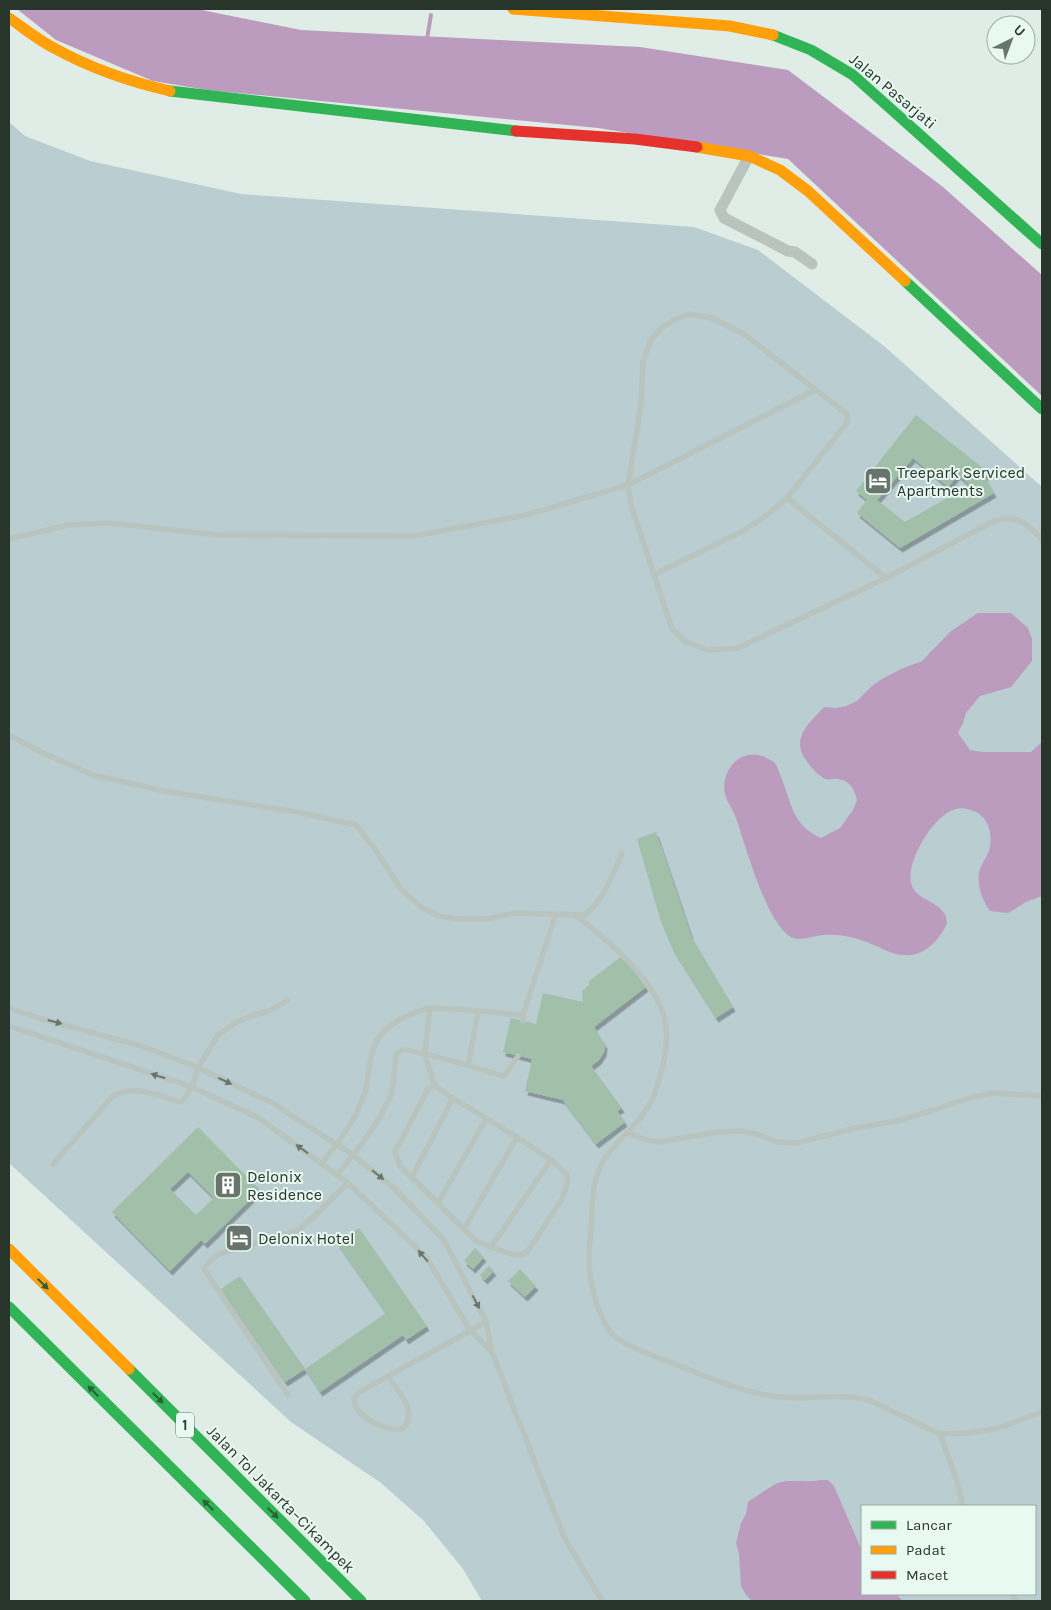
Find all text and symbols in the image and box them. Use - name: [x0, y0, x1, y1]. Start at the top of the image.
- north arrow: [986, 15, 1036, 65]
- text: U: [1010, 21, 1029, 40]
- street label: Jalan Pasarjati: [846, 49, 940, 133]
- place label: Treepark Serviced Apartments: [897, 463, 1025, 500]
- hotel icon: Treepark Serviced Apartments: [863, 466, 893, 496]
- one-way arrow: [48, 1019, 63, 1027]
- one-way arrow: [150, 1072, 165, 1079]
- one-way arrow: [218, 1077, 232, 1085]
- one-way arrow: [295, 1144, 309, 1154]
- place label: Delonix Residence: [247, 1167, 322, 1204]
- one-way arrow: [371, 1169, 384, 1180]
- building icon: Delonix Residence: [213, 1170, 243, 1200]
- hotel icon: Delonix Hotel: [224, 1223, 254, 1253]
- place label: Delonix Hotel: [258, 1229, 355, 1248]
- one-way arrow: [418, 1249, 429, 1262]
- one-way arrow: [37, 1277, 49, 1289]
- one-way arrow: [472, 1295, 480, 1309]
- one-way arrow: [87, 1385, 99, 1397]
- one-way arrow: [152, 1392, 164, 1404]
- road number: 1: [176, 1412, 194, 1438]
- street label: Jalan Tol Jakarta–Cikampek: [203, 1421, 359, 1577]
- one-way arrow: [202, 1499, 214, 1511]
- legend: [861, 1505, 1036, 1595]
- one-way arrow: [267, 1507, 279, 1519]
- text: Lancar: [906, 1516, 952, 1534]
- text: Padat: [906, 1541, 946, 1559]
- text: Macet: [906, 1566, 948, 1584]

